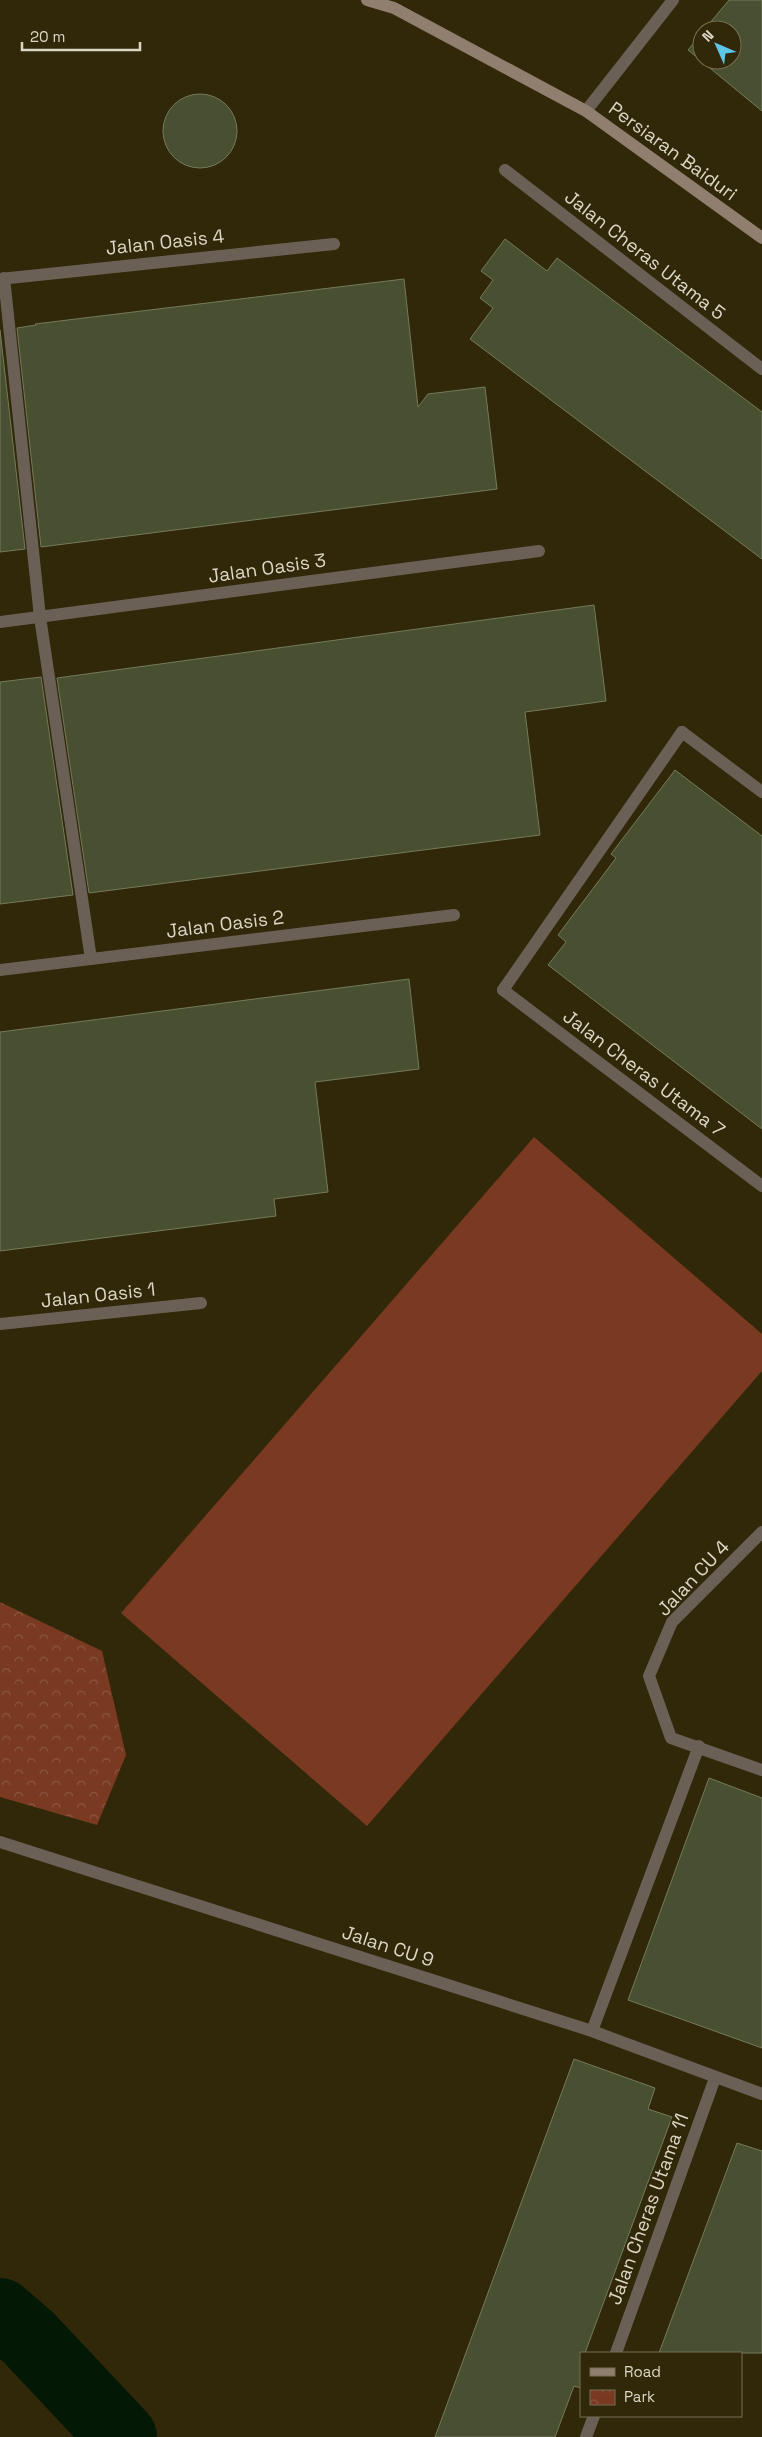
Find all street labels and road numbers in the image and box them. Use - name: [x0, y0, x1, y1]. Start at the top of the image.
- street label: Persiaran Baiduri: [604, 96, 742, 206]
- street label: Jalan Cheras Utama 5: [560, 184, 730, 326]
- street label: Jalan Oasis 4: [105, 223, 226, 261]
- street label: Jalan Oasis 3: [207, 547, 327, 589]
- street label: Jalan Oasis 2: [165, 904, 285, 944]
- street label: Jalan Cheras Utama 7: [558, 1004, 730, 1142]
- street label: Jalan Oasis 1: [40, 1277, 156, 1313]
- street label: Jalan CU 4: [651, 1534, 735, 1621]
- street label: Jalan CU 9: [339, 1919, 437, 1973]
- street label: Jalan Cheras Utama 11: [602, 2110, 694, 2308]

